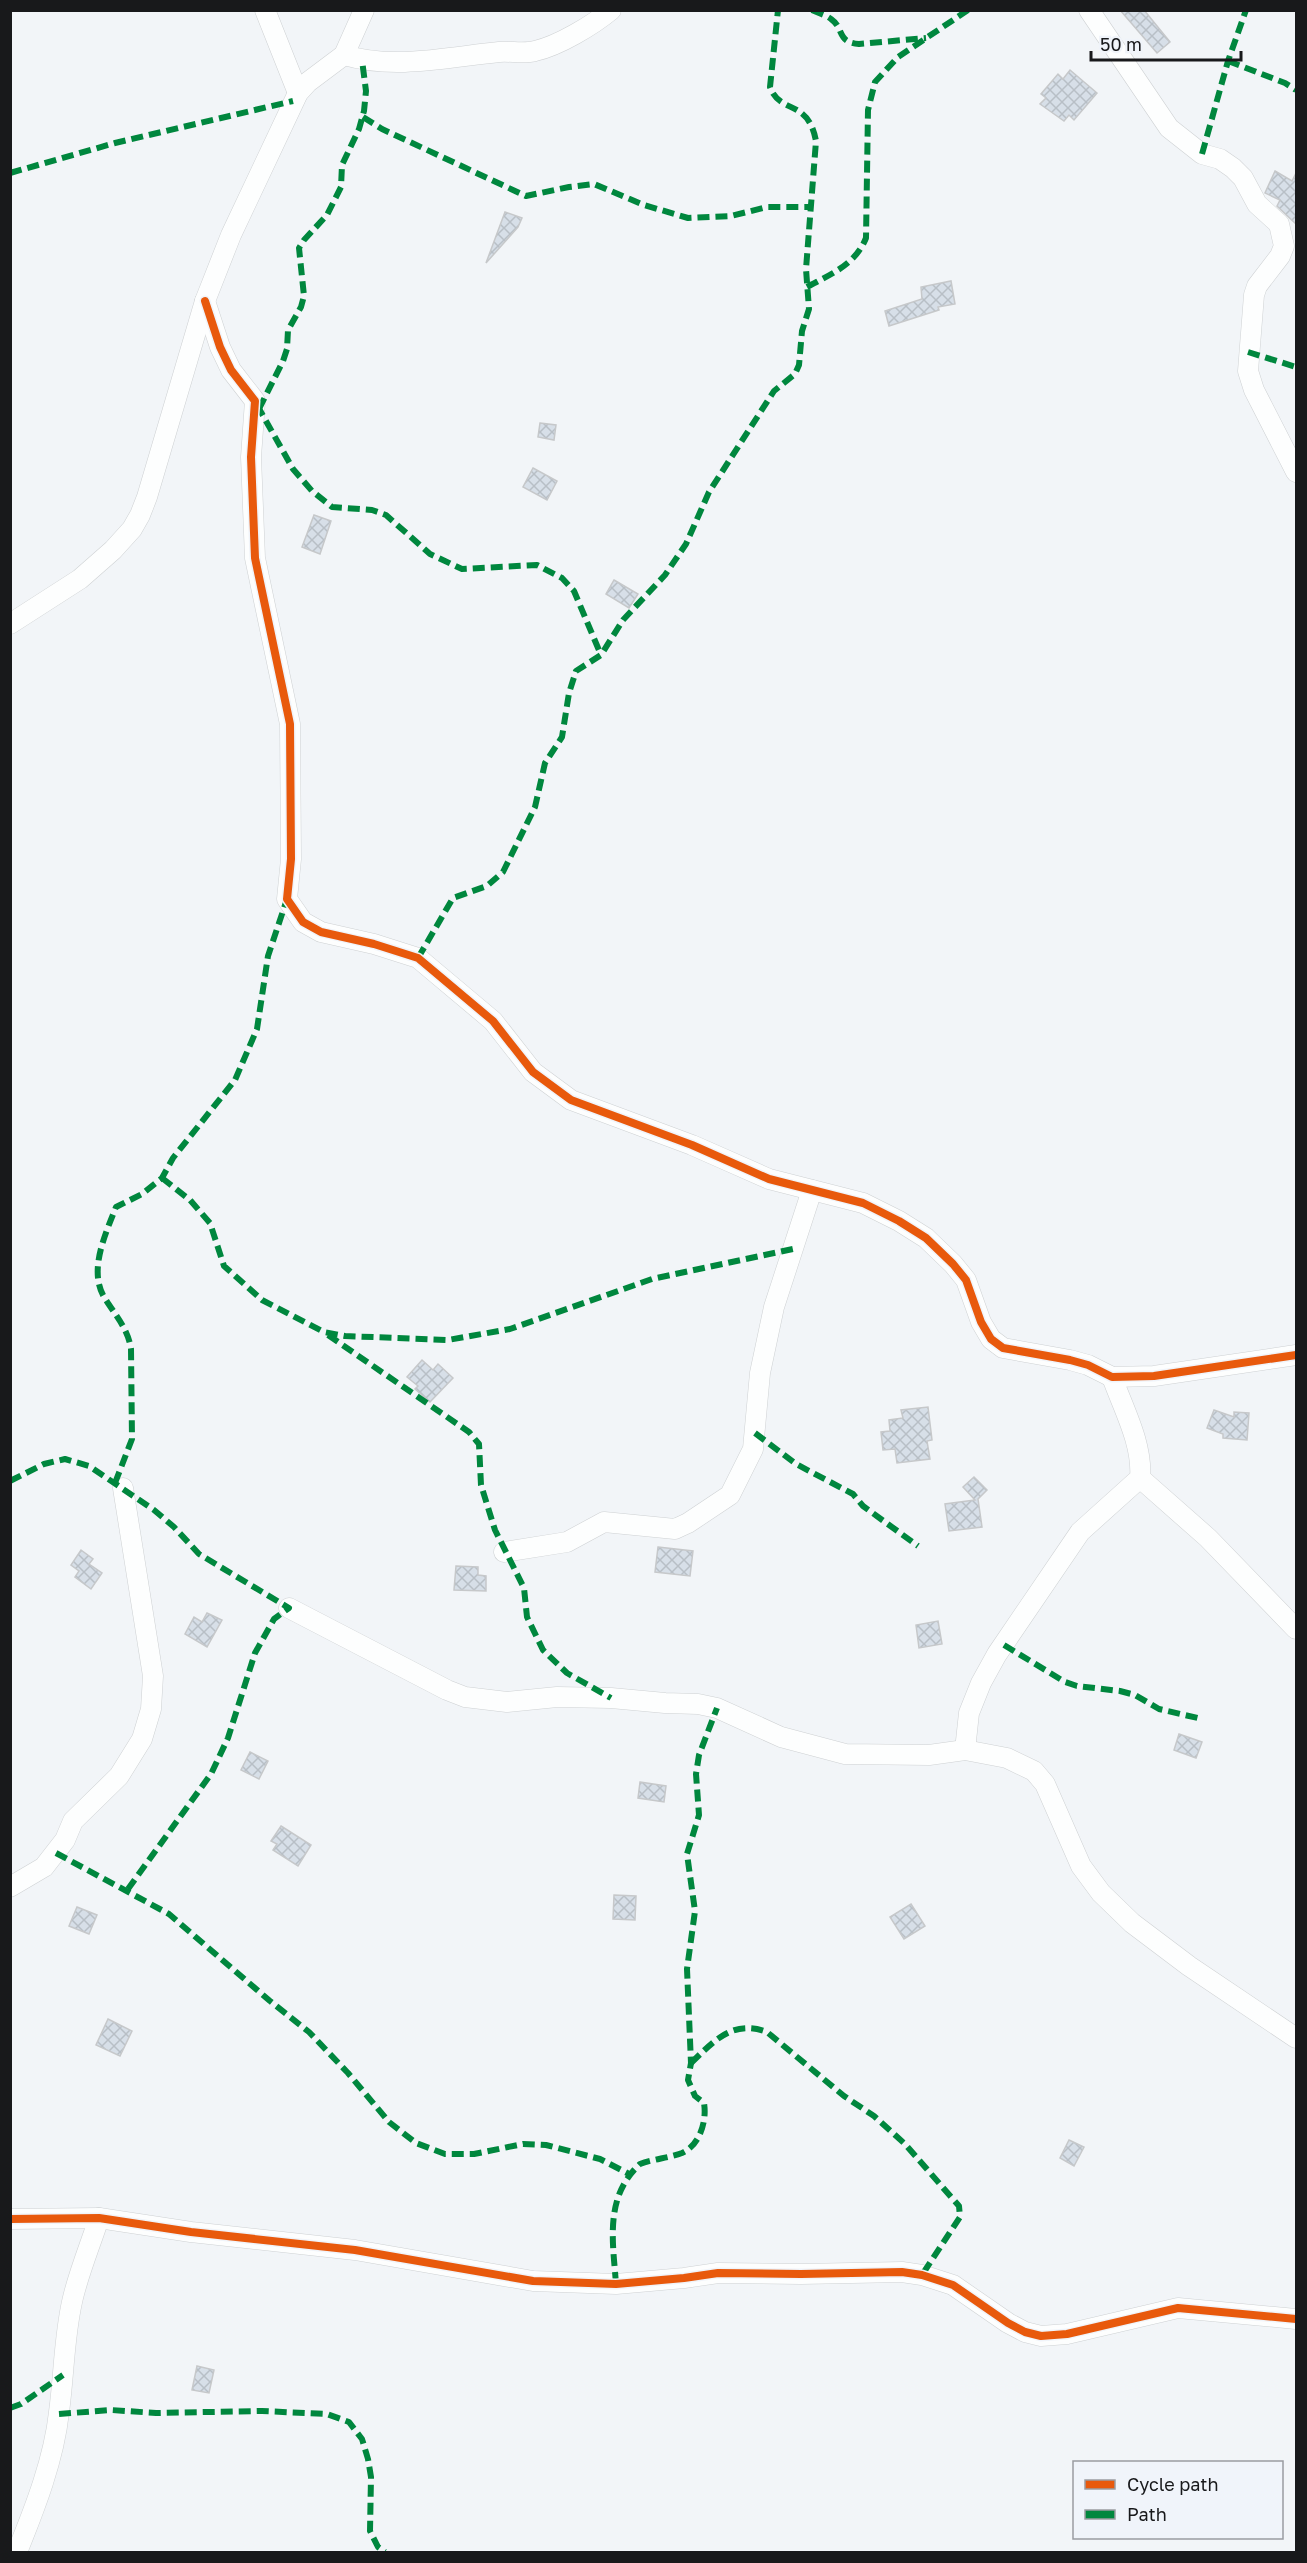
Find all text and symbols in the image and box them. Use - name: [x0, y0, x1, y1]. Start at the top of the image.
- scale bar: [1091, 24, 1241, 62]
- text: 50 m: [1100, 33, 1142, 55]
- legend: [1073, 2461, 1283, 2539]
- text: Cycle path: [1127, 2473, 1219, 2495]
- text: Path: [1127, 2503, 1167, 2525]

